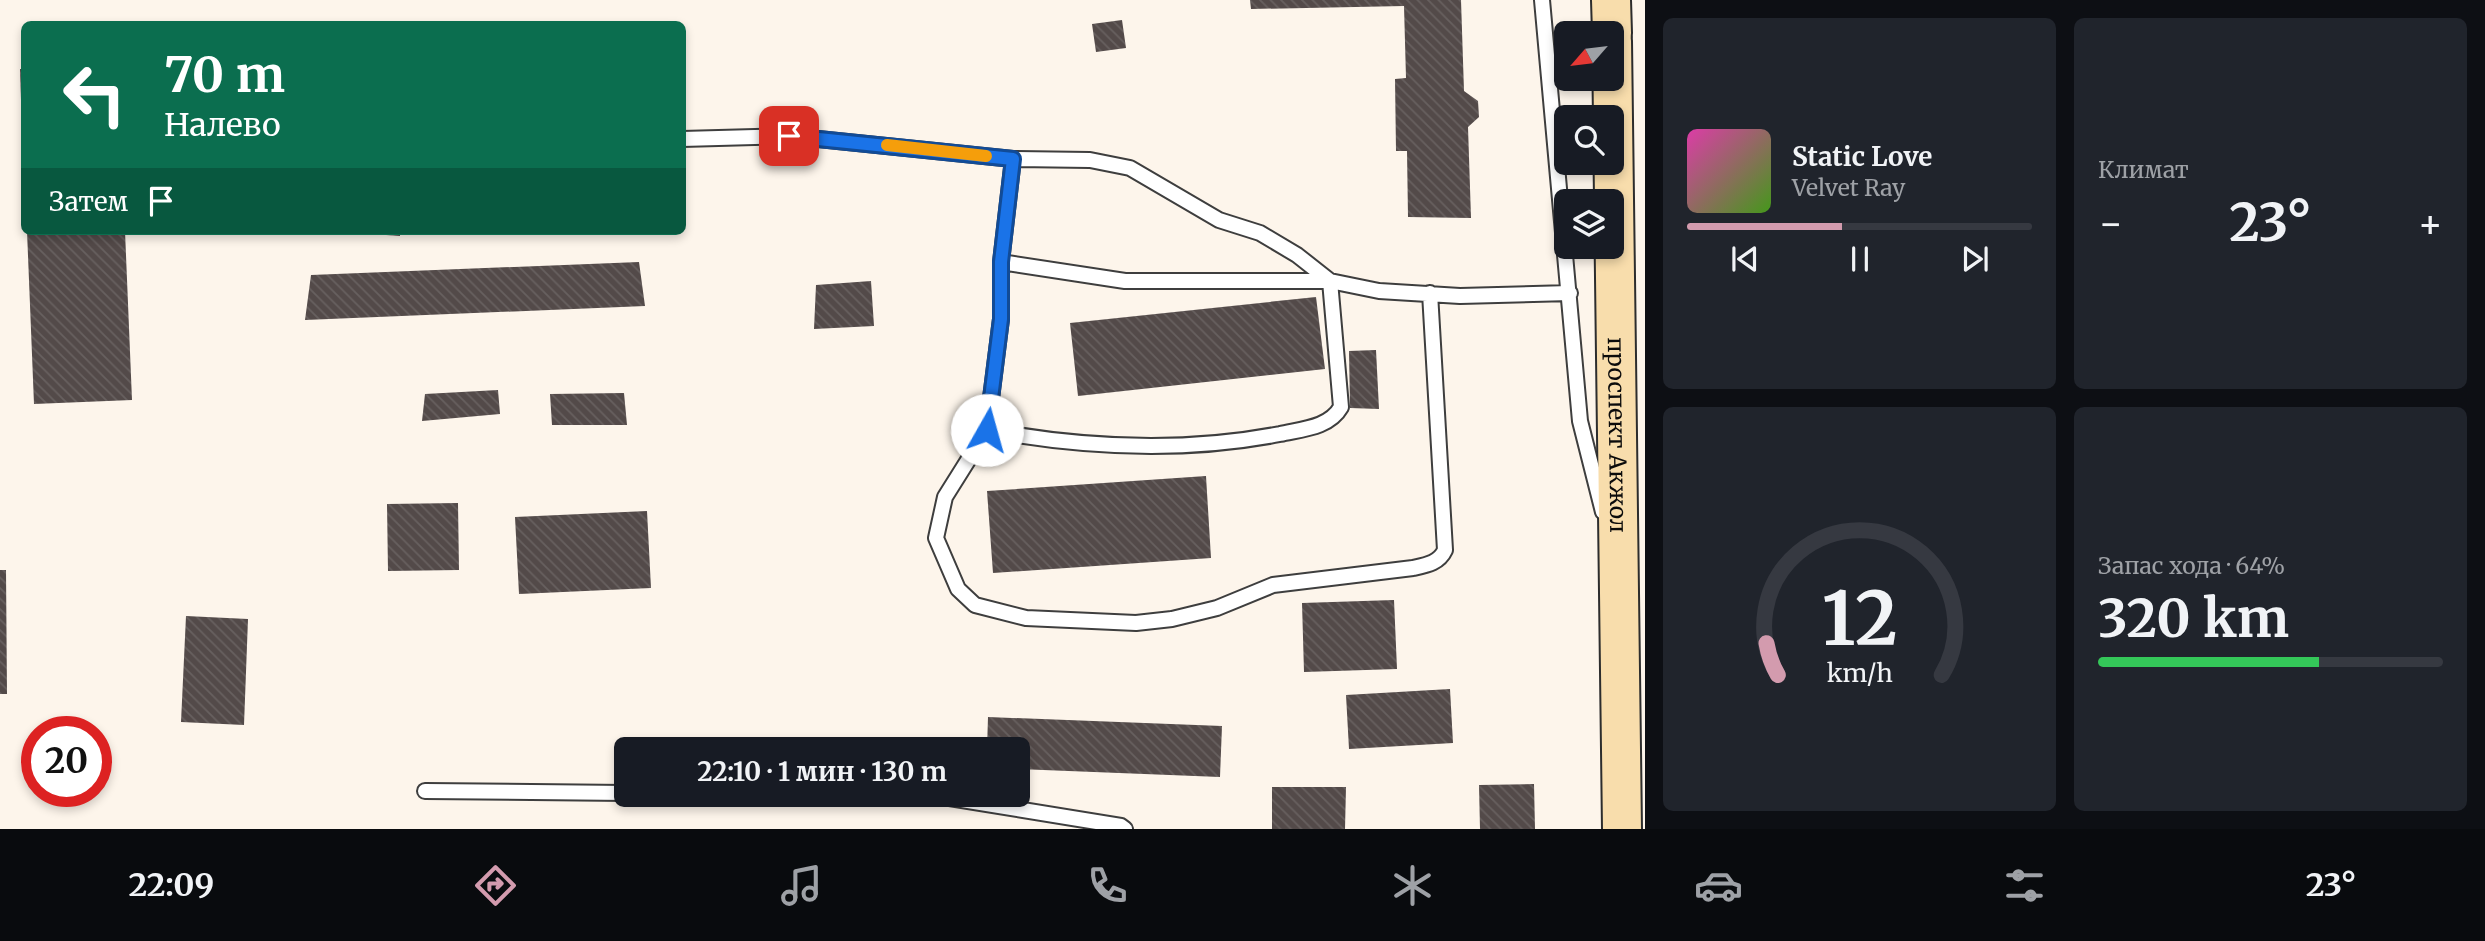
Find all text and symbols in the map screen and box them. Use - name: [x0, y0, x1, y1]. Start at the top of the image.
- north arrow: [1554, 21, 1624, 91]
- map controls: [1554, 21, 1624, 259]
- text: 70 m: [164, 44, 285, 105]
- icon: left: [49, 49, 140, 140]
- text: Налево: [164, 105, 281, 145]
- button: search: [1554, 105, 1624, 175]
- pin: [759, 106, 819, 166]
- icon: arrive: [770, 117, 808, 155]
- text: Static Love: [1792, 140, 1932, 173]
- text: Климат: [2098, 155, 2189, 184]
- text: Velvet Ray: [1792, 173, 1905, 202]
- icon: arrive: [142, 182, 180, 220]
- text: Затем: [49, 185, 128, 218]
- button: layers: [1554, 189, 1624, 259]
- text: 23°: [2229, 190, 2312, 255]
- text: −: [2098, 200, 2123, 247]
- text: +: [2418, 200, 2443, 247]
- icon: previous: [1726, 240, 1764, 278]
- icon: pause: [1841, 240, 1879, 278]
- icon: next: [1956, 240, 1994, 278]
- street label: проспект Акжол: [1602, 337, 1633, 533]
- position arrow: [950, 393, 1024, 467]
- text: Запас хода · 64%: [2098, 551, 2285, 580]
- text: 12: [1822, 573, 1897, 665]
- text: 320 km: [2098, 586, 2289, 651]
- text: km/h: [1826, 657, 1893, 689]
- speed limit sign: 20: [21, 716, 112, 807]
- text: 22:10 · 1 мин · 130 m: [697, 755, 947, 788]
- icon: directions: [471, 861, 520, 910]
- icon: music: [777, 861, 826, 910]
- icon: phone: [1083, 861, 1132, 910]
- icon: climate: [1388, 861, 1437, 910]
- icon: car: [1694, 861, 1743, 910]
- icon: filters: [2000, 861, 2049, 910]
- text: 22:09: [128, 865, 214, 905]
- text: 23°: [2306, 865, 2357, 905]

